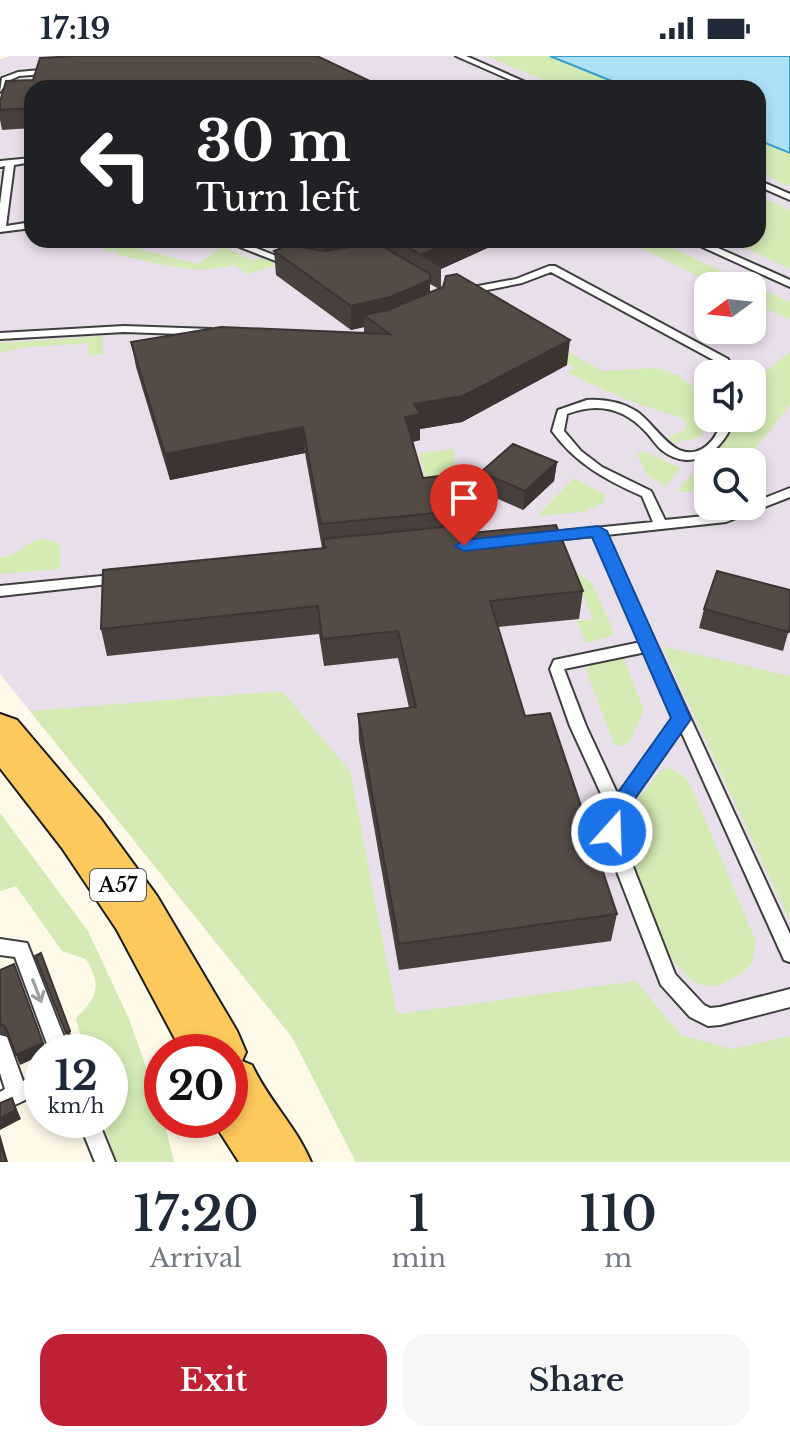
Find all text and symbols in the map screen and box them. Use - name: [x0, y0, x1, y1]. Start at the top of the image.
- text: 17:19: [40, 10, 110, 47]
- text: 30 m: [196, 107, 351, 176]
- icon: left: [64, 112, 168, 216]
- text: Turn left: [196, 176, 360, 221]
- north arrow: [694, 272, 766, 344]
- map controls: [694, 272, 766, 520]
- button: sound: [694, 360, 766, 432]
- button: search: [694, 448, 766, 520]
- pin: [430, 464, 498, 546]
- icon: arrive: [442, 476, 486, 520]
- position arrow: [570, 790, 654, 874]
- road number: A57: [90, 869, 146, 901]
- one-way arrow: [31, 978, 45, 1003]
- speed limit sign: 20: [144, 1034, 248, 1138]
- text: 12: [54, 1051, 98, 1101]
- text: km/h: [48, 1094, 104, 1118]
- text: 17:20: [133, 1184, 259, 1244]
- text: 1: [408, 1184, 429, 1244]
- text: 110: [579, 1184, 657, 1244]
- text: Arrival: [150, 1242, 242, 1274]
- text: min: [392, 1242, 446, 1274]
- text: m: [604, 1242, 632, 1274]
- button: Exit: [40, 1334, 387, 1426]
- button: Share: [403, 1334, 750, 1426]

